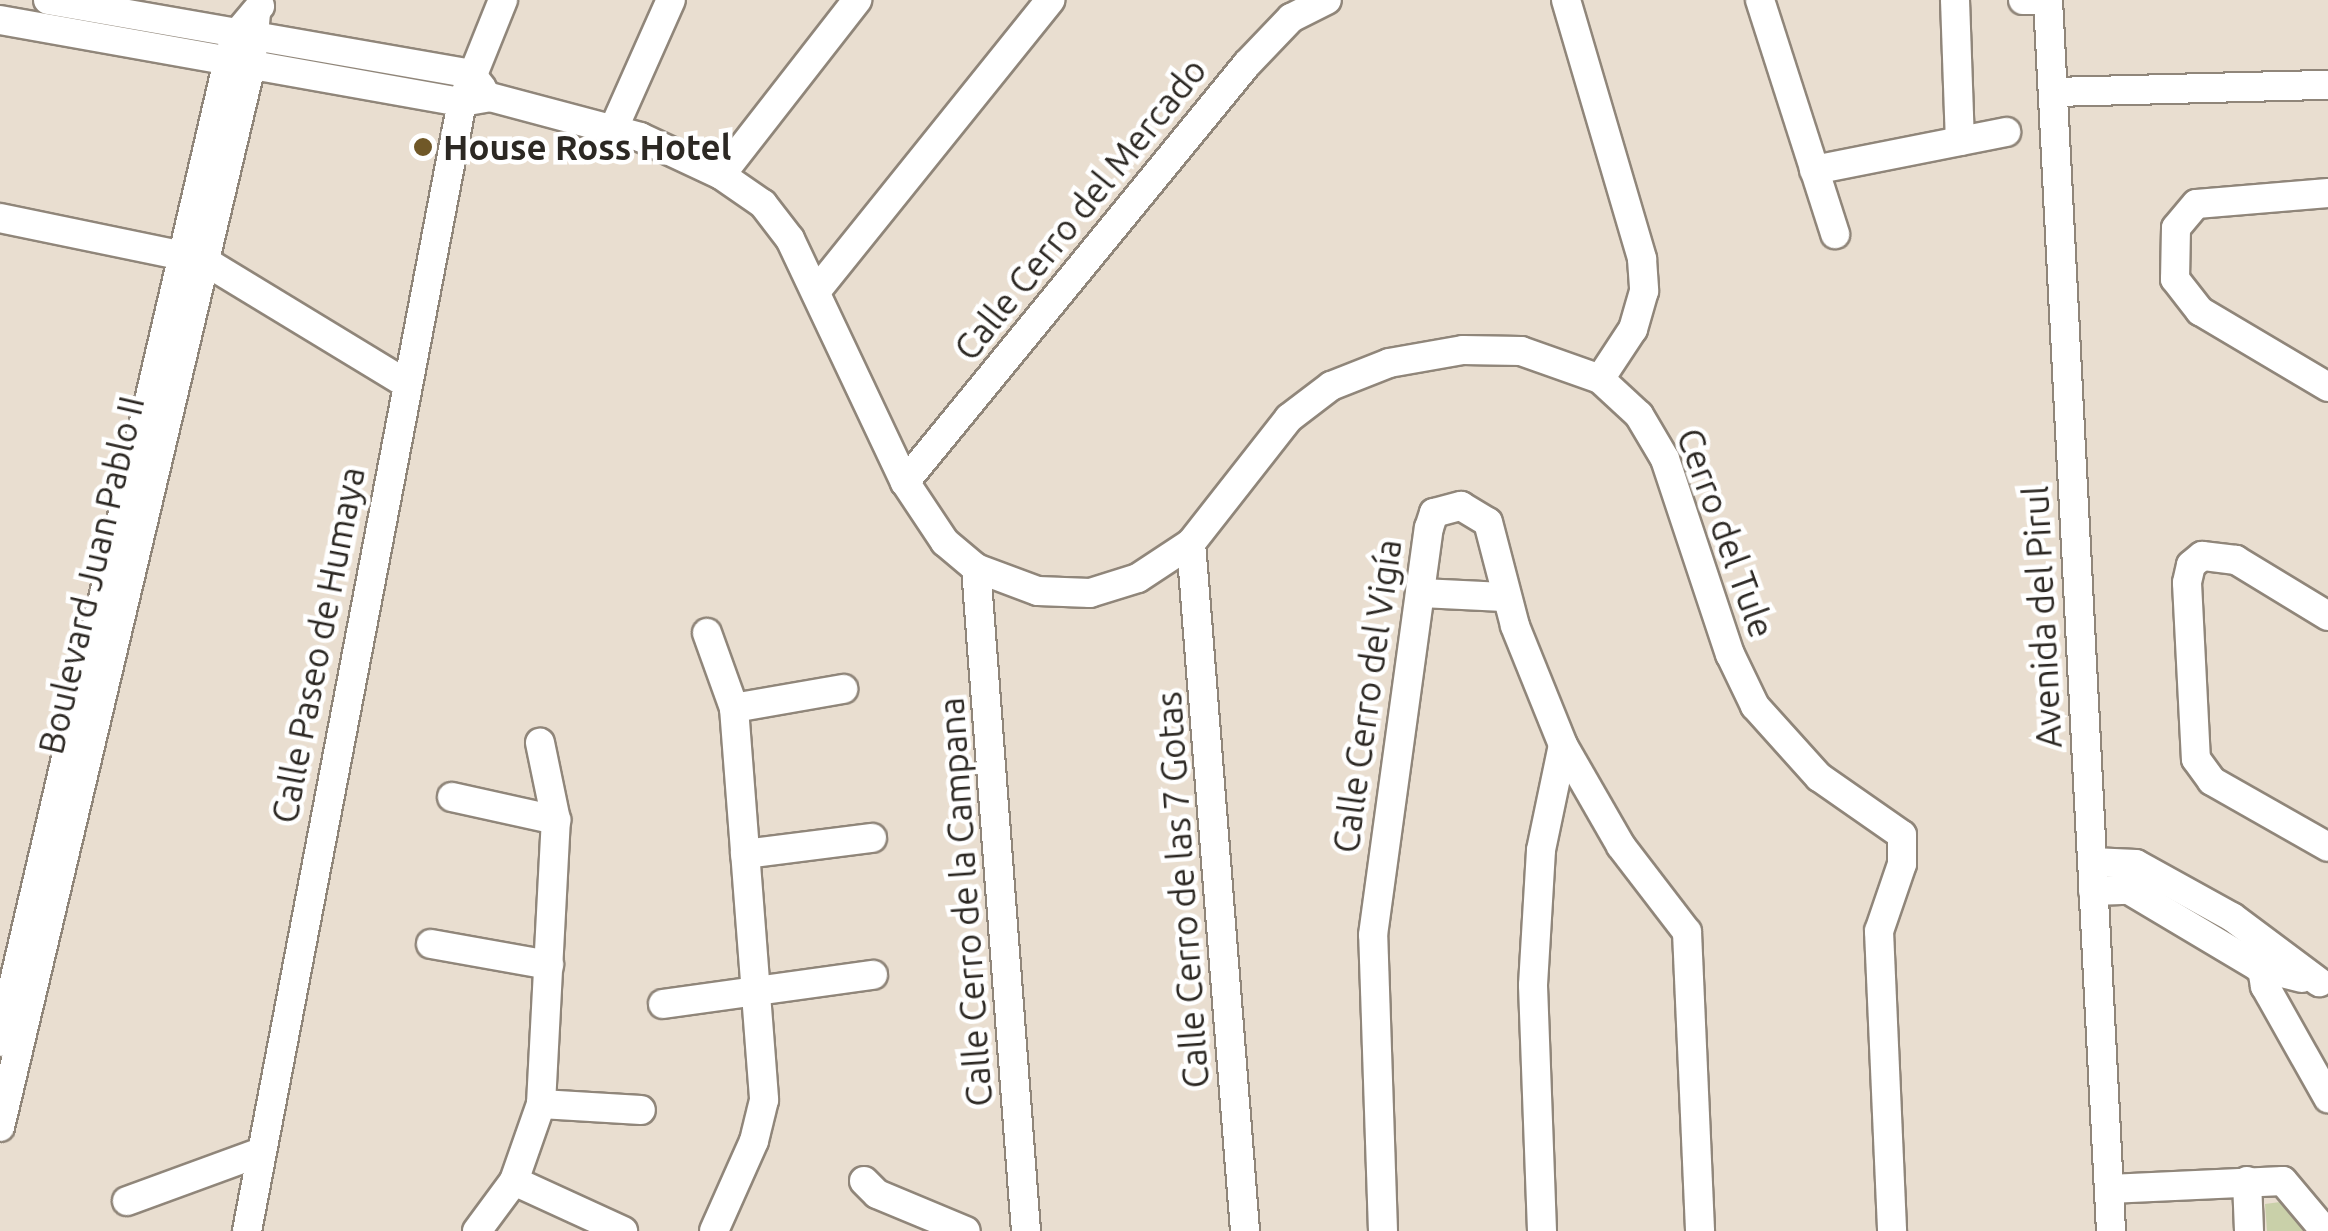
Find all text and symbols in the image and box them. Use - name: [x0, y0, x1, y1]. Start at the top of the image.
- street label: Calle Cerro del Mercado: [945, 50, 1215, 368]
- place label: House Ross Hotel: [443, 126, 731, 168]
- marker: House Ross Hotel: [412, 136, 434, 158]
- street label: Boulevard Juan Pablo II: [29, 392, 153, 758]
- street label: Cerro del Tule: [1669, 423, 1783, 643]
- street label: Calle Paseo de Humaya: [263, 463, 373, 827]
- street label: Avenida del Pirul: [2014, 485, 2070, 749]
- street label: Calle Cerro del Vigía: [1324, 536, 1410, 856]
- street label: Calle Cerro de las 7 Gotas: [1147, 690, 1217, 1090]
- street label: Calle Cerro de la Campana: [930, 696, 1000, 1108]

